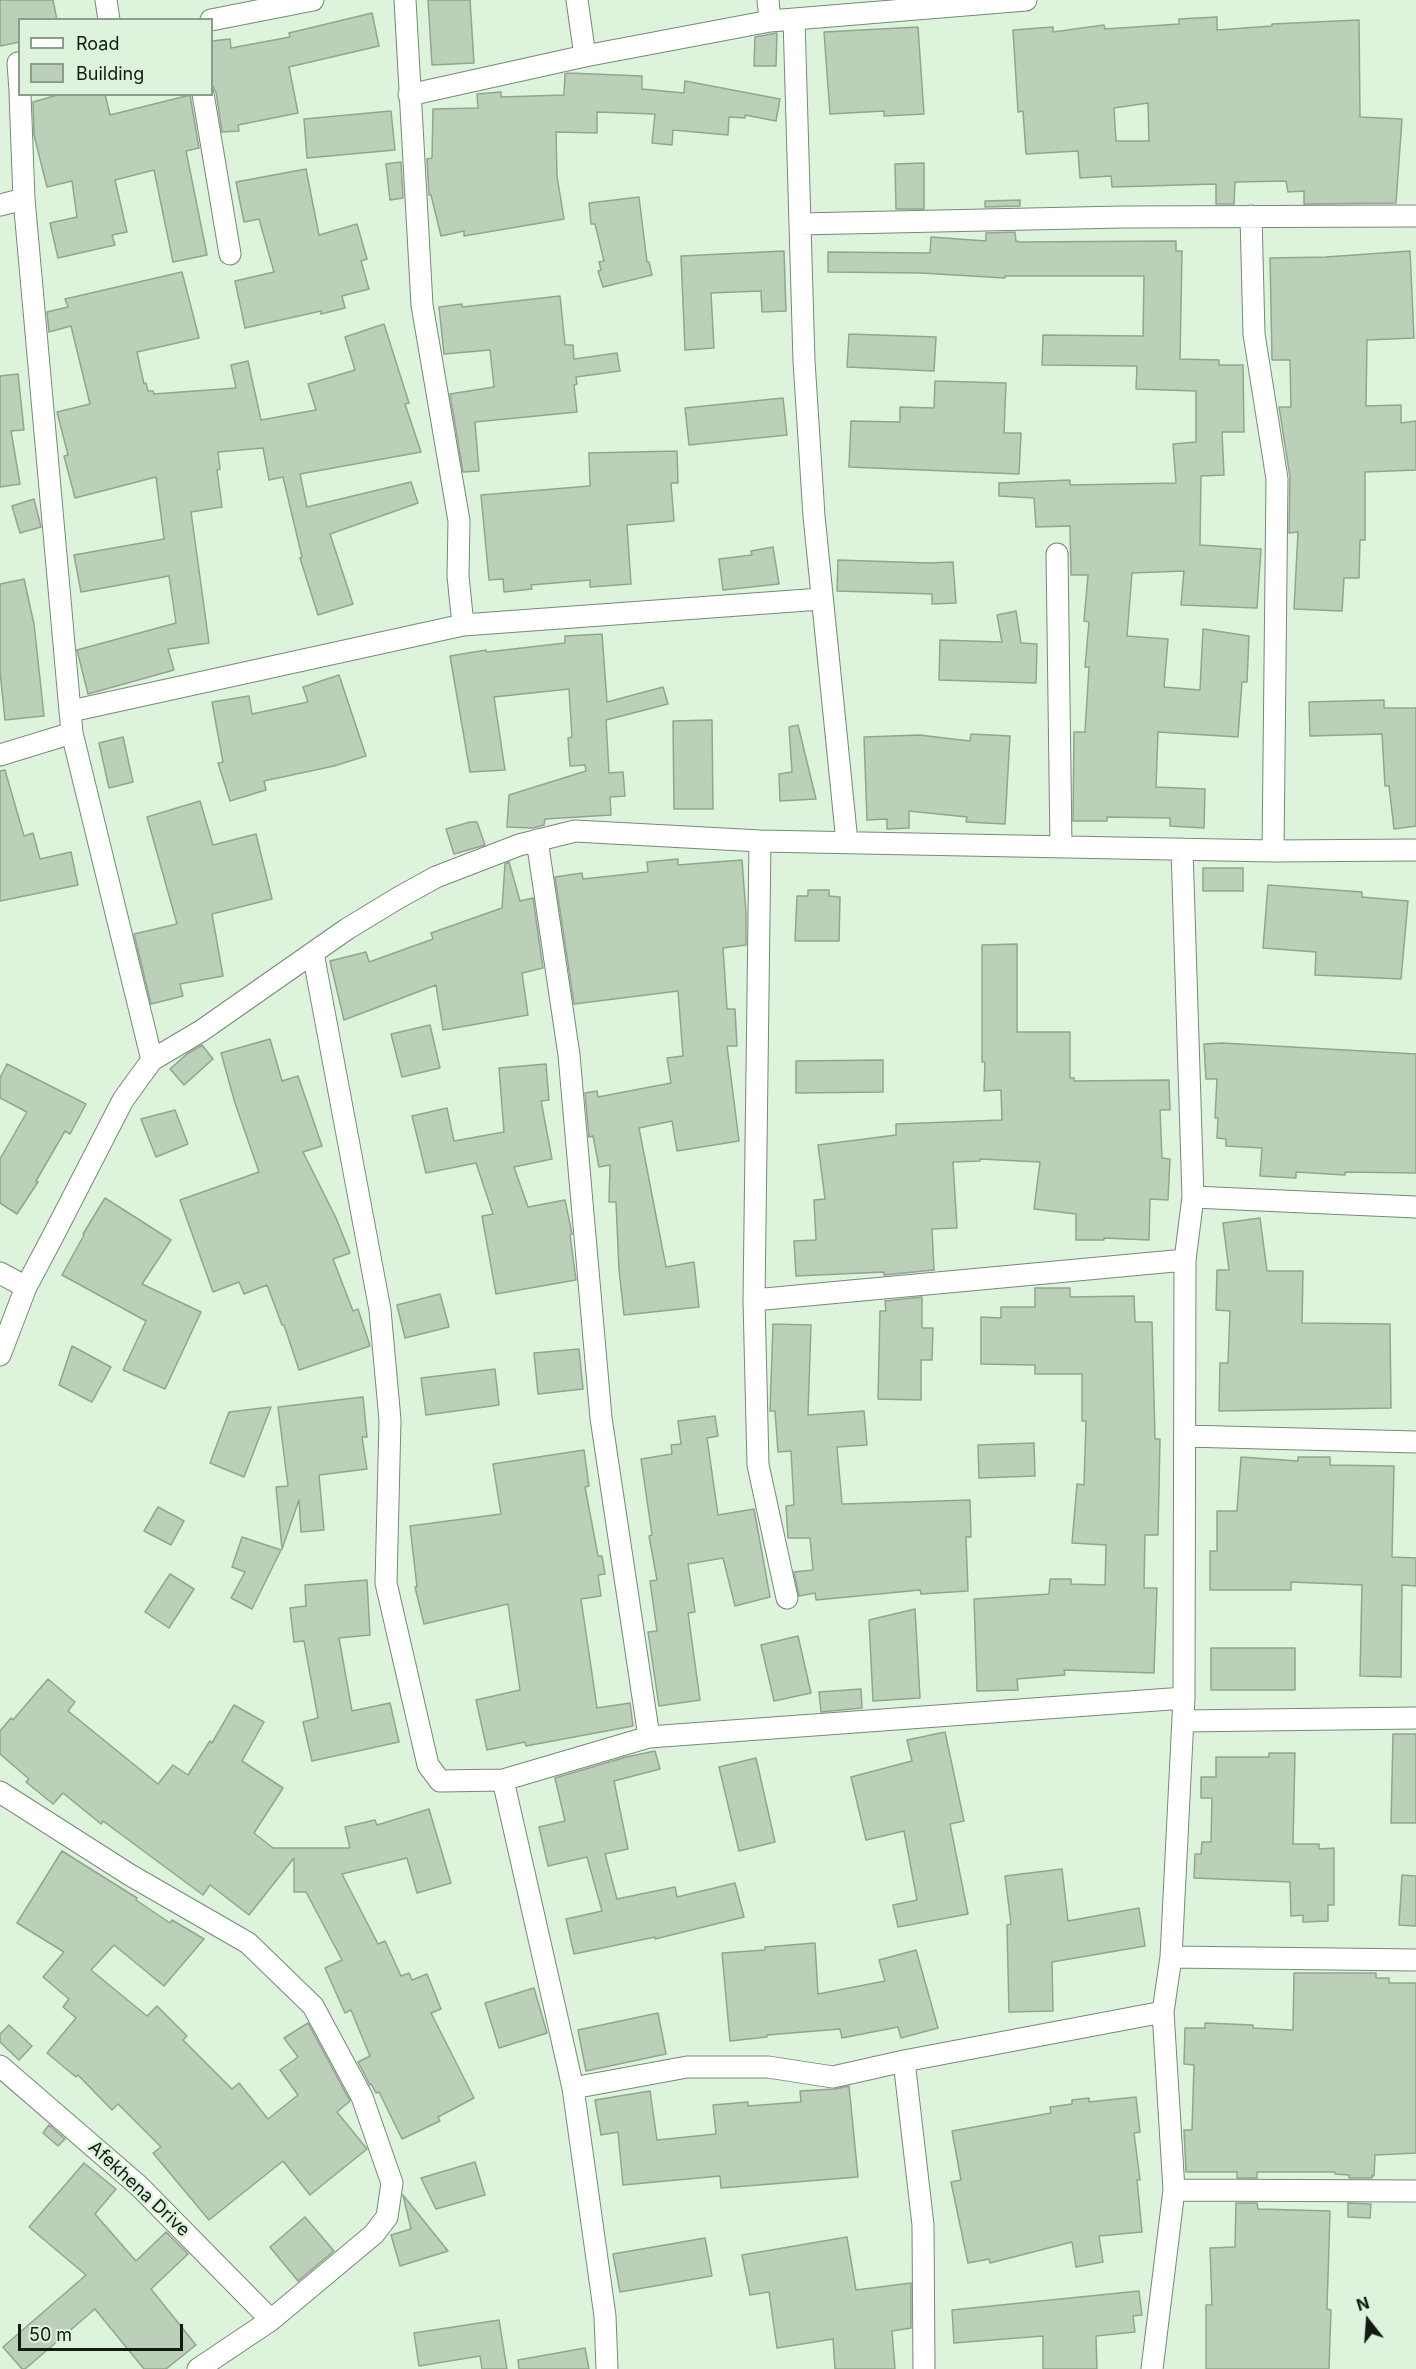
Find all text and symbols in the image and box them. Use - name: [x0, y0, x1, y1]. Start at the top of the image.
- legend: [18, 18, 213, 96]
- text: Road: [76, 33, 119, 54]
- text: Building: [76, 63, 144, 84]
- street label: Afekhena Drive: [84, 2137, 194, 2241]
- north arrow: [1338, 2291, 1398, 2351]
- text: N: [1354, 2292, 1371, 2315]
- scale bar: [21, 2312, 186, 2350]
- text: 50 m: [29, 2324, 72, 2345]

